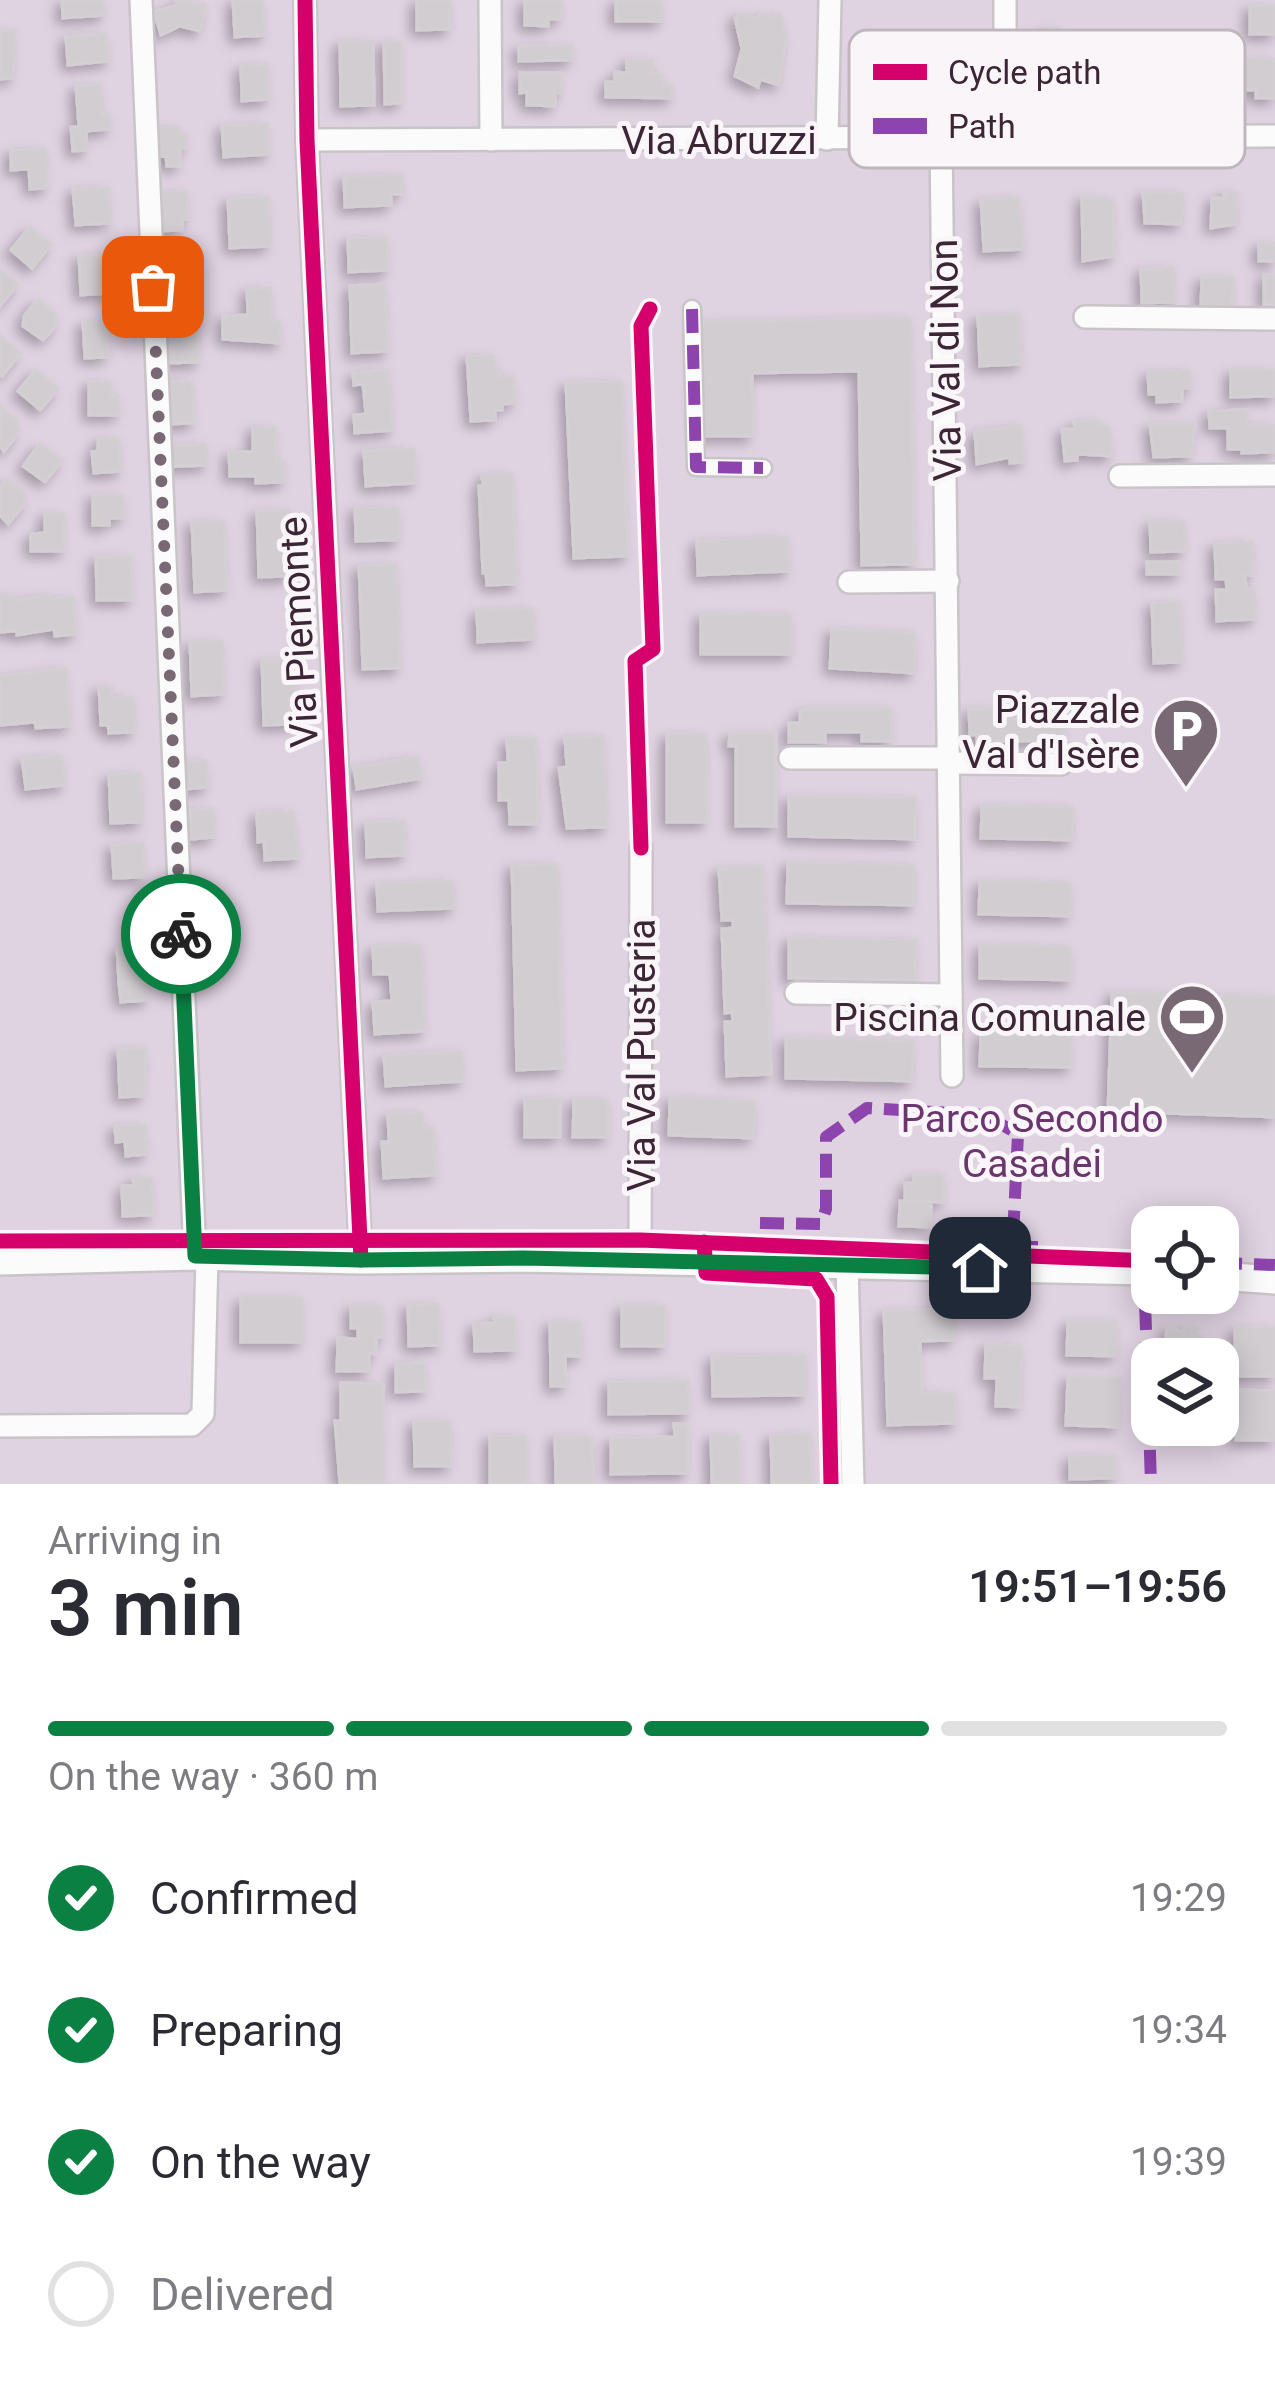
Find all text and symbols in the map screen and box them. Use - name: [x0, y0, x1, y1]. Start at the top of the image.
- legend: [849, 30, 1245, 168]
- text: Cycle path: [948, 53, 1101, 92]
- text: Path: [948, 107, 1016, 146]
- street label: Via Abruzzi: [621, 118, 817, 164]
- pin: [102, 236, 204, 338]
- street label: Via Val di Non: [921, 238, 971, 482]
- icon: bag: [120, 254, 186, 320]
- street label: Via Piemonte: [270, 515, 328, 749]
- place label: Piazzale Val d'Isère: [962, 687, 1140, 778]
- parking icon: Piazzale Val d'Isère: [1151, 696, 1221, 790]
- courier: [121, 874, 241, 994]
- icon: bike: [148, 901, 214, 967]
- street label: Via Val Pusteria: [619, 918, 665, 1192]
- sports icon: Piscina Comunale: [1157, 982, 1227, 1076]
- place label: Piscina Comunale: [833, 995, 1146, 1041]
- park label: Parco Secondo Casadei: [900, 1096, 1164, 1187]
- map controls: [1131, 1206, 1239, 1446]
- button: locate: [1131, 1206, 1239, 1314]
- pin: [929, 1217, 1031, 1319]
- icon: home: [947, 1235, 1013, 1301]
- button: layers: [1131, 1338, 1239, 1446]
- text: Arriving in: [48, 1518, 222, 1564]
- text: 19:51–19:56: [968, 1560, 1227, 1613]
- text: 3 min: [48, 1563, 244, 1654]
- text: On the way · 360 m: [48, 1754, 379, 1800]
- icon: check: [48, 1865, 114, 1931]
- text: Confirmed: [150, 1872, 359, 1925]
- text: 19:29: [1130, 1875, 1227, 1921]
- icon: check: [48, 1997, 114, 2063]
- text: Preparing: [150, 2004, 343, 2057]
- text: 19:34: [1130, 2007, 1227, 2053]
- icon: check: [48, 2129, 114, 2195]
- text: On the way: [150, 2136, 371, 2189]
- text: 19:39: [1130, 2139, 1227, 2185]
- text: Delivered: [150, 2268, 335, 2321]

